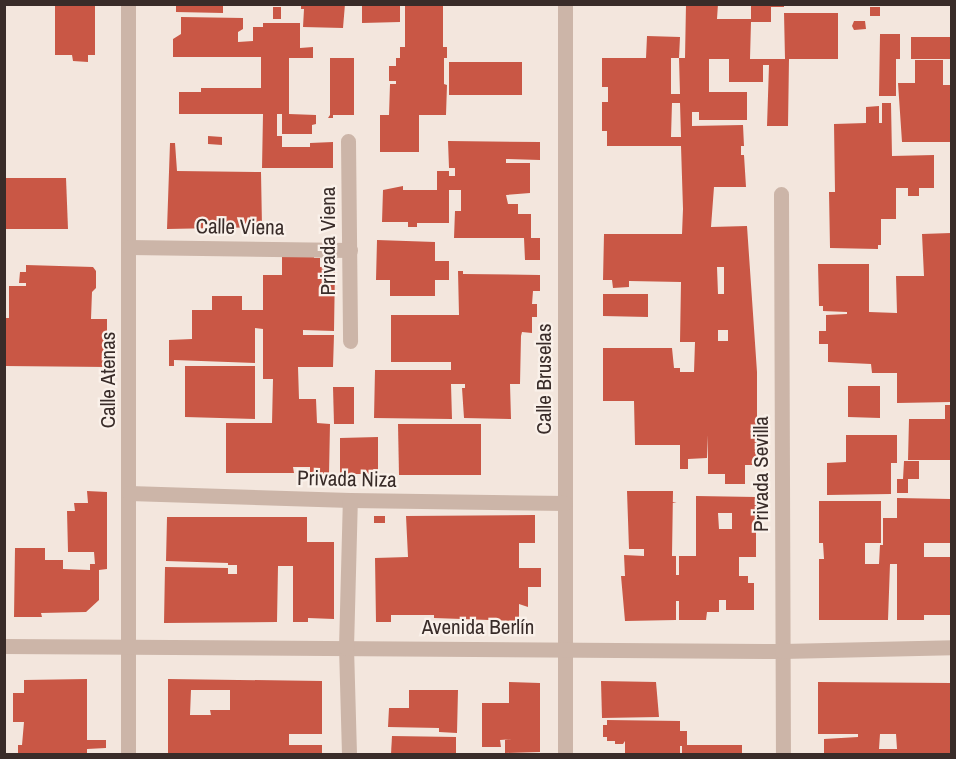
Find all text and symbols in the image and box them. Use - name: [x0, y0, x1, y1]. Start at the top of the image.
- street label: Privada Viena: [315, 187, 341, 295]
- street label: Calle Viena: [195, 214, 285, 240]
- street label: Calle Bruselas: [531, 323, 557, 435]
- street label: Calle Atenas: [95, 331, 121, 429]
- street label: Privada Sevilla: [748, 416, 774, 532]
- street label: Privada Niza: [297, 466, 397, 492]
- street label: Avenida Berlín: [422, 614, 534, 640]

